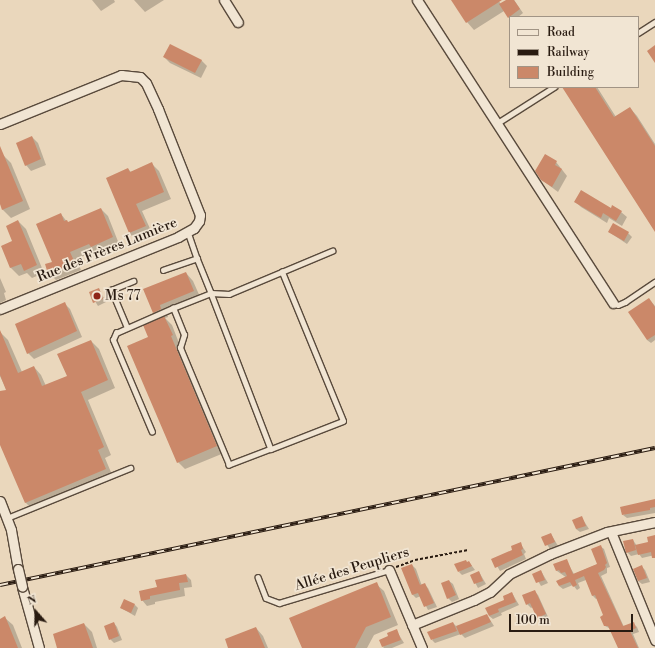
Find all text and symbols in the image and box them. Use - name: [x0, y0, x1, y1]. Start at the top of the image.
- legend: [509, 16, 639, 88]
- text: Road: [547, 25, 575, 40]
- text: Railway: [547, 45, 589, 60]
- text: Building: [547, 65, 594, 80]
- street label: Rue des Frères Lumière: [34, 214, 180, 286]
- place label: Ms 77: [105, 288, 141, 304]
- marker: Ms 77: [92, 291, 102, 301]
- street label: Allée des Peupliers: [293, 544, 411, 594]
- north arrow: [16, 592, 56, 632]
- text: N: [25, 593, 38, 609]
- scale bar: [511, 606, 635, 632]
- text: 100 m: [516, 613, 550, 628]

